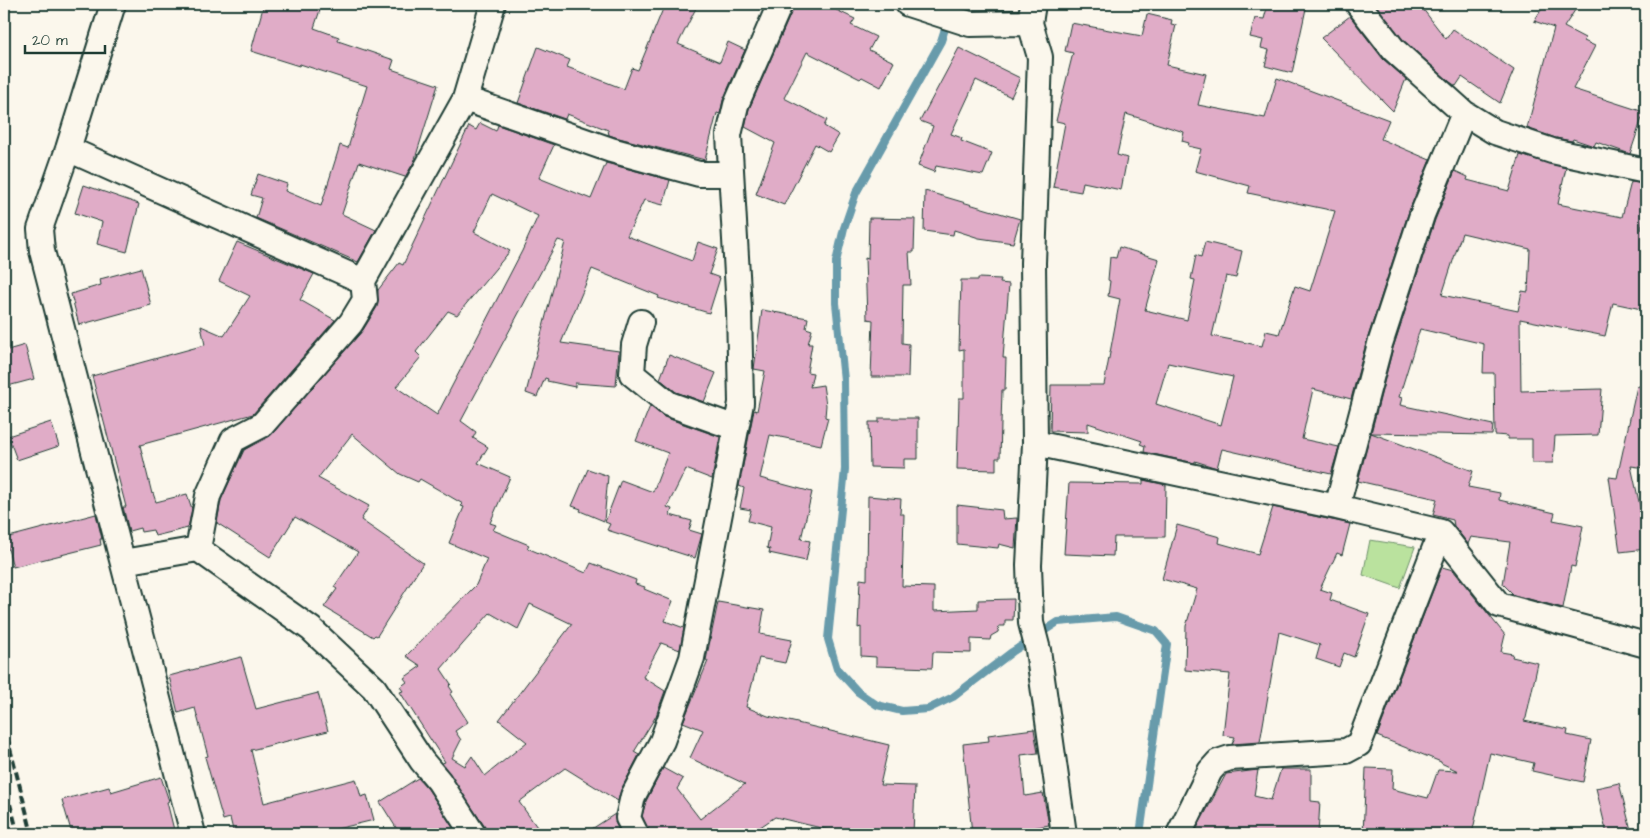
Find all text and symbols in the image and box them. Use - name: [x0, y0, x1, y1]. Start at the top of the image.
- scale bar: [25, 22, 105, 54]
- text: 20 m: [32, 30, 68, 51]

